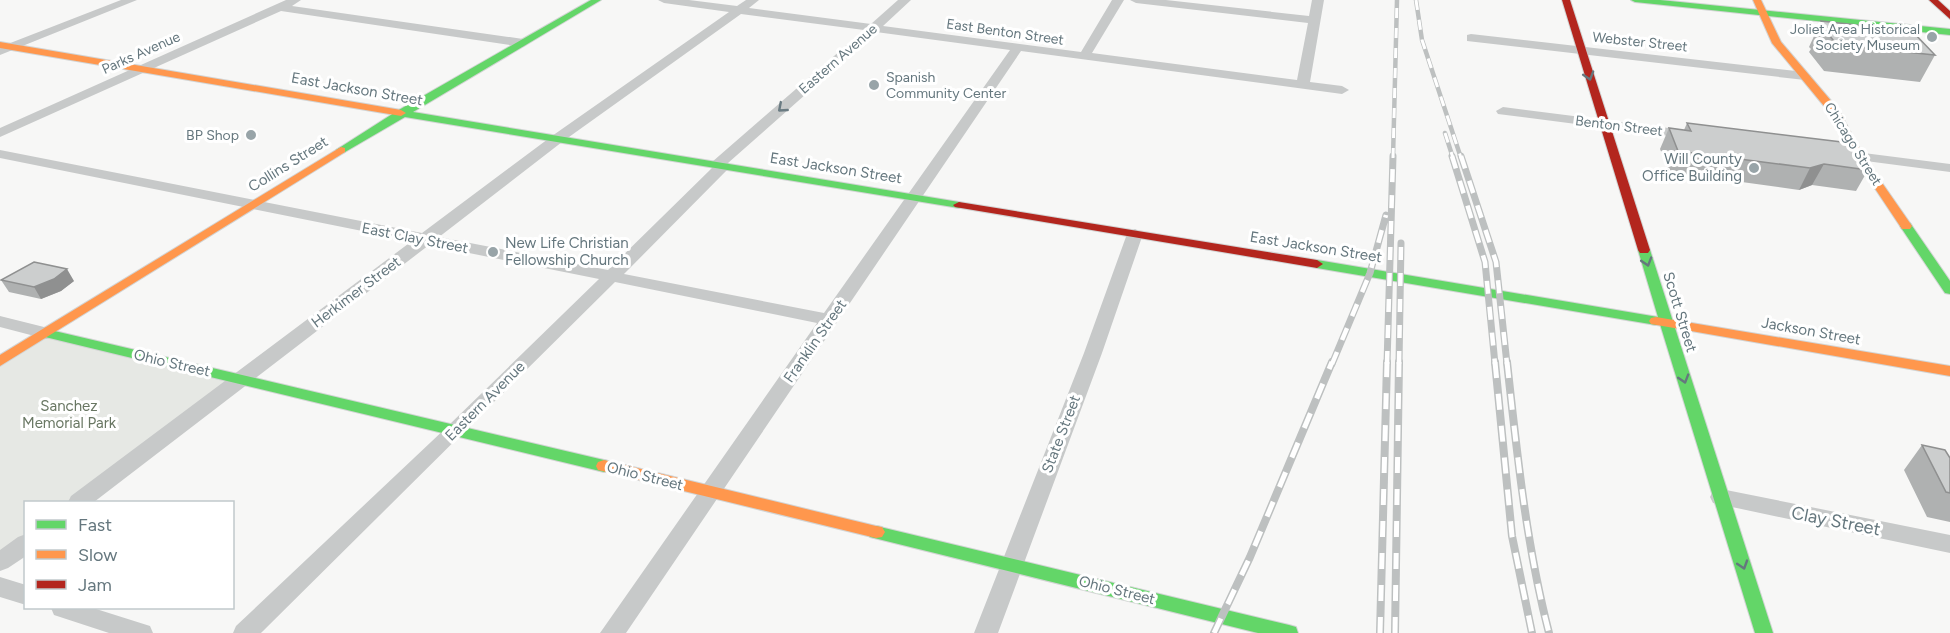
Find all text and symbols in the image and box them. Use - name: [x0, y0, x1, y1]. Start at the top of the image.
- street label: East Benton Street: [945, 15, 1065, 49]
- street label: Eastern Avenue: [795, 20, 881, 98]
- place label: Joliet Area Historical Society Museum: [1790, 21, 1920, 54]
- street label: Parks Avenue: [99, 28, 183, 78]
- street label: Webster Street: [1592, 29, 1688, 55]
- marker: Joliet Area Historical Society Museum: [1925, 30, 1939, 44]
- street label: East Jackson Street: [290, 69, 425, 110]
- place label: Spanish Community Center: [886, 69, 1006, 102]
- one-way arrow: [1582, 70, 1594, 81]
- marker: Spanish Community Center: [867, 78, 881, 92]
- street label: Chicago Street: [1821, 99, 1885, 189]
- one-way arrow: [778, 101, 789, 112]
- street label: Benton Street: [1574, 112, 1664, 140]
- place label: BP Shop: [186, 127, 239, 144]
- marker: BP Shop: [244, 128, 258, 142]
- street label: Collins Street: [245, 132, 331, 196]
- street label: East Jackson Street: [769, 149, 904, 187]
- place label: Will County Office Building: [1642, 150, 1742, 185]
- marker: Will County Office Building: [1747, 161, 1761, 175]
- street label: East Clay Street: [360, 219, 470, 257]
- street label: East Jackson Street: [1249, 228, 1384, 266]
- place label: New Life Christian Fellowship Church: [505, 234, 629, 269]
- marker: New Life Christian Fellowship Church: [486, 245, 500, 259]
- street label: Herkimer Street: [308, 252, 404, 331]
- one-way arrow: [1640, 256, 1652, 267]
- street label: Scott Street: [1659, 270, 1701, 355]
- street label: Franklin Street: [780, 296, 850, 386]
- street label: Jackson Street: [1760, 313, 1862, 349]
- street label: Ohio Street: [132, 345, 212, 381]
- street label: Eastern Avenue: [441, 357, 529, 445]
- one-way arrow: [1677, 373, 1689, 384]
- street label: State Street: [1038, 392, 1084, 476]
- park label: Sanchez Memorial Park: [22, 397, 117, 432]
- street label: Ohio Street: [605, 458, 685, 494]
- legend: [24, 501, 234, 609]
- street label: Clay Street: [1790, 502, 1883, 540]
- text: Fast: [78, 514, 112, 536]
- text: Slow: [78, 544, 117, 566]
- one-way arrow: [1736, 559, 1748, 570]
- street label: Ohio Street: [1077, 572, 1157, 608]
- text: Jam: [78, 574, 112, 596]

